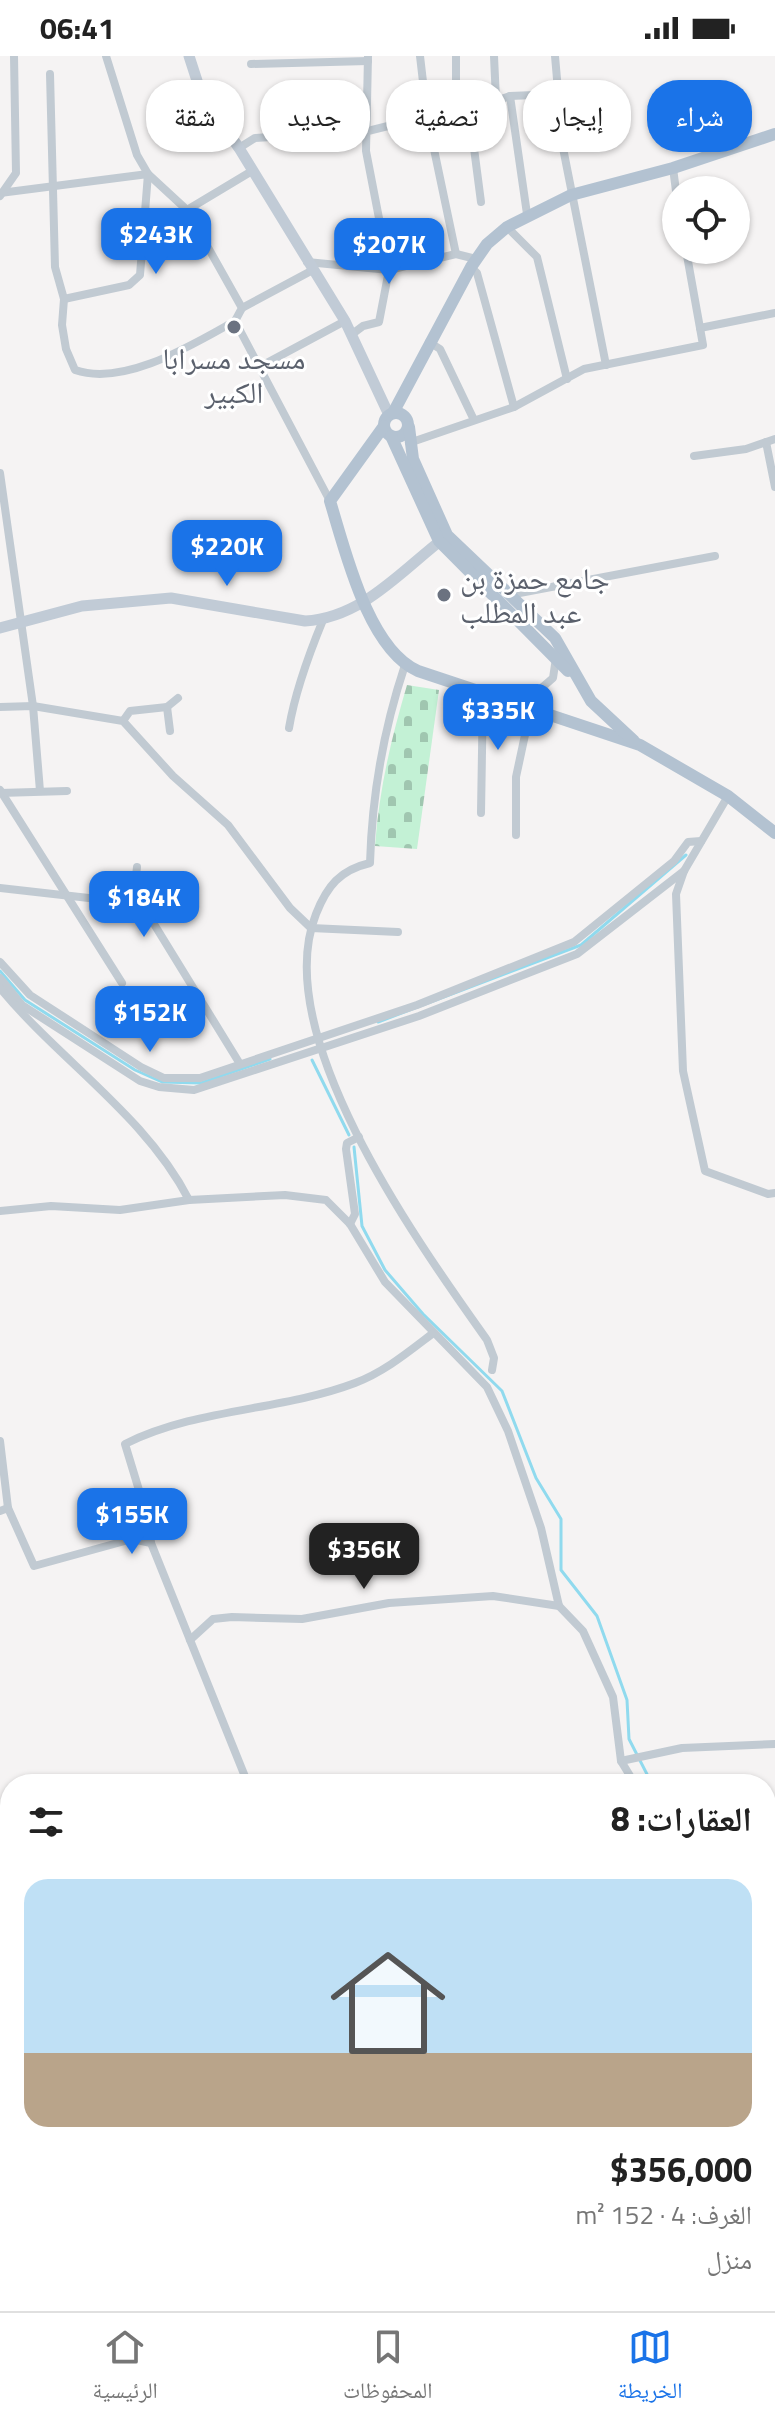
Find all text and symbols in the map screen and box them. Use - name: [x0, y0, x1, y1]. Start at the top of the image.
- text: 06:41: [40, 5, 115, 51]
- chip: شقة: [146, 80, 244, 152]
- chip: جديد: [260, 80, 370, 152]
- chip: تصفية: [386, 80, 507, 152]
- chip: إيجار: [523, 80, 631, 152]
- chip: شراء: [647, 80, 752, 152]
- map controls: [662, 176, 750, 264]
- button: locate: [662, 176, 750, 264]
- pin: $243K: [100, 208, 212, 276]
- text: $243K: [119, 214, 193, 253]
- pin: $207K: [333, 218, 445, 286]
- text: $207K: [352, 224, 426, 263]
- marker: مسجد مسرابا الكبير: [225, 318, 243, 336]
- place label: مسجد مسرابا الكبير: [162, 335, 306, 415]
- pin: $220K: [171, 520, 283, 588]
- text: $220K: [190, 526, 264, 565]
- place label: جامع حمزة بن عبد المطلب: [460, 555, 610, 635]
- marker: جامع حمزة بن عبد المطلب: [435, 586, 453, 604]
- pin: $335K: [442, 684, 554, 752]
- text: $335K: [461, 690, 535, 729]
- pin: $184K: [88, 871, 200, 939]
- text: $184K: [107, 877, 181, 916]
- pin: $152K: [94, 986, 206, 1054]
- text: $152K: [113, 992, 187, 1031]
- pin: $155K: [76, 1488, 188, 1556]
- text: $155K: [95, 1494, 169, 1533]
- pin: $356K: [308, 1523, 420, 1591]
- text: $356K: [327, 1529, 401, 1568]
- text: العقارات: 8: [611, 1792, 752, 1844]
- icon: filters: [24, 1800, 68, 1844]
- icon: home: [316, 1931, 460, 2075]
- text: $356,000: [610, 2143, 752, 2195]
- text: الغرف: 4 · 152 m²: [576, 2195, 752, 2234]
- text: منزل: [707, 2240, 752, 2279]
- tab: الرئيسية: [93, 2325, 158, 2412]
- tab: المحفوظات: [343, 2325, 432, 2412]
- tab: الخريطة: [618, 2325, 682, 2412]

